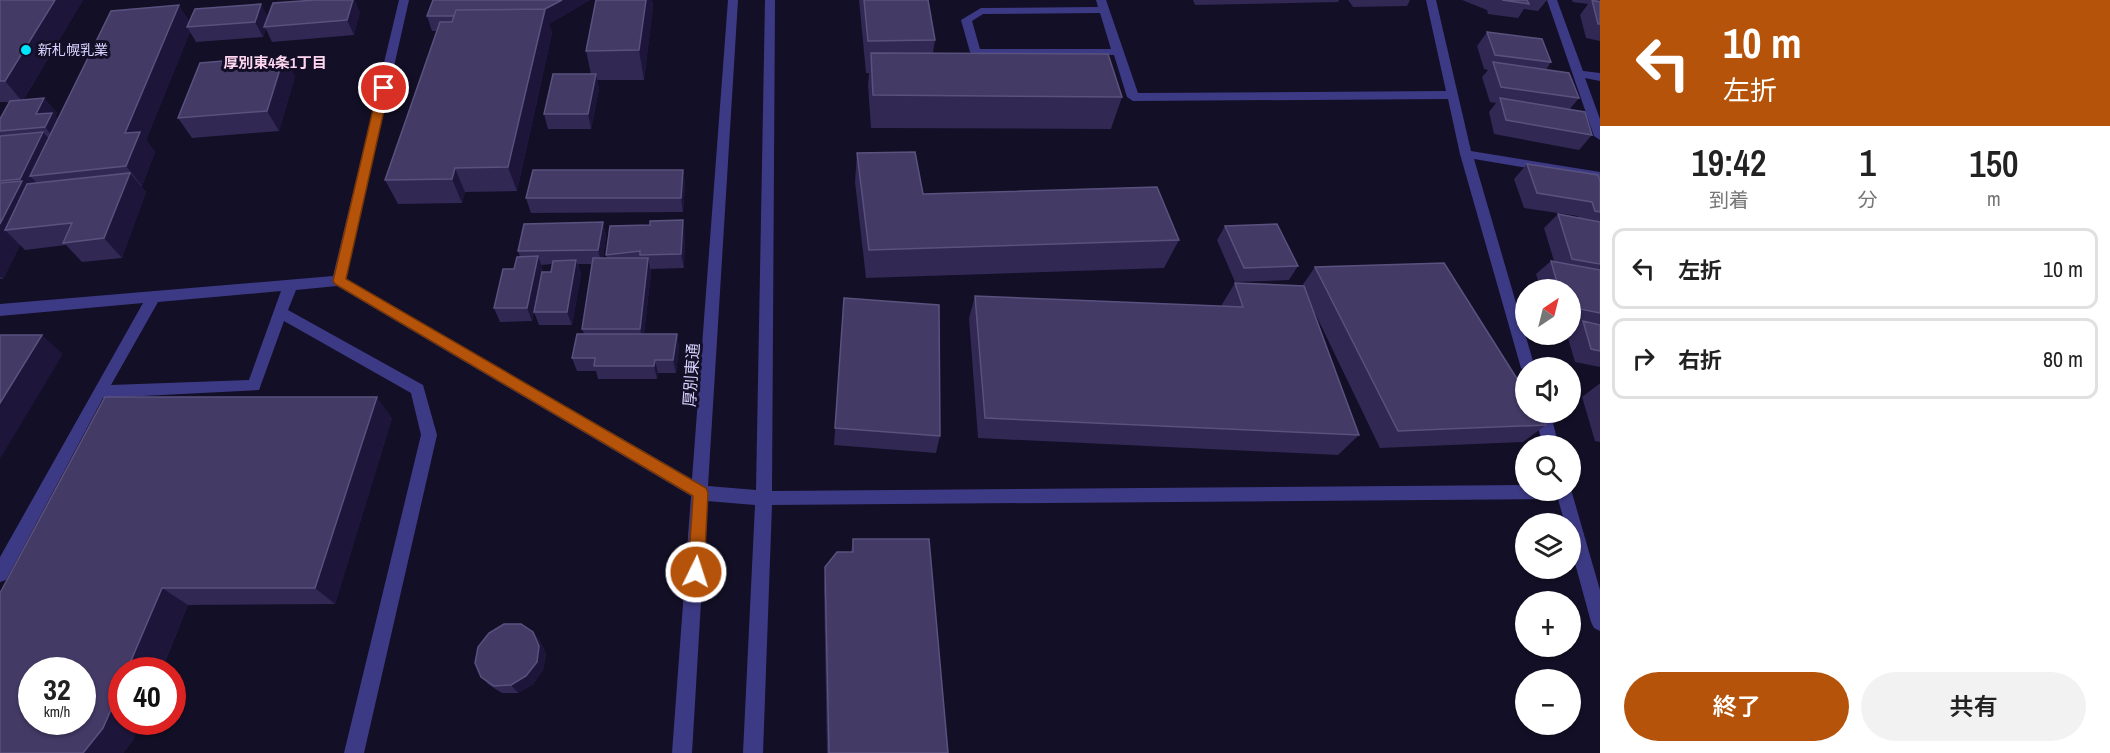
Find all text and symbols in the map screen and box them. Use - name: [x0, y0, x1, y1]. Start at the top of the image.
- text: 10 m: [1723, 15, 1802, 71]
- icon: left: [1624, 24, 1702, 102]
- place label: 新札幌乳業: [38, 41, 108, 59]
- marker: 新札幌乳業: [19, 43, 33, 57]
- district label: 厚別東4条1丁目: [223, 52, 327, 73]
- pin: [358, 62, 409, 113]
- icon: arrive: [367, 71, 400, 104]
- text: 左折: [1723, 72, 1777, 108]
- text: 19:42: [1691, 139, 1766, 187]
- text: 1: [1860, 139, 1876, 187]
- text: 150: [1969, 140, 2019, 188]
- text: m: [1987, 185, 2001, 212]
- text: 到着: [1709, 186, 1749, 213]
- text: 分: [1858, 186, 1878, 213]
- icon: left: [1627, 252, 1660, 285]
- text: 10 m: [2043, 254, 2083, 284]
- text: 左折: [1678, 255, 1722, 285]
- north arrow: [1515, 279, 1581, 345]
- map controls: [1515, 279, 1581, 735]
- street label: 厚別東通: [678, 342, 704, 408]
- icon: right: [1627, 342, 1660, 375]
- text: 80 m: [2043, 344, 2083, 374]
- text: 右折: [1678, 345, 1722, 375]
- button: sound: [1515, 357, 1581, 423]
- button: search: [1515, 435, 1581, 501]
- button: layers: [1515, 513, 1581, 579]
- position arrow: [664, 540, 728, 604]
- button: +: [1515, 591, 1581, 657]
- speed limit sign: 40: [108, 657, 186, 735]
- text: 32: [43, 669, 71, 709]
- button: −: [1515, 669, 1581, 735]
- button: 終了: [1624, 672, 1849, 741]
- button: 共有: [1861, 672, 2086, 741]
- text: km/h: [44, 701, 70, 722]

